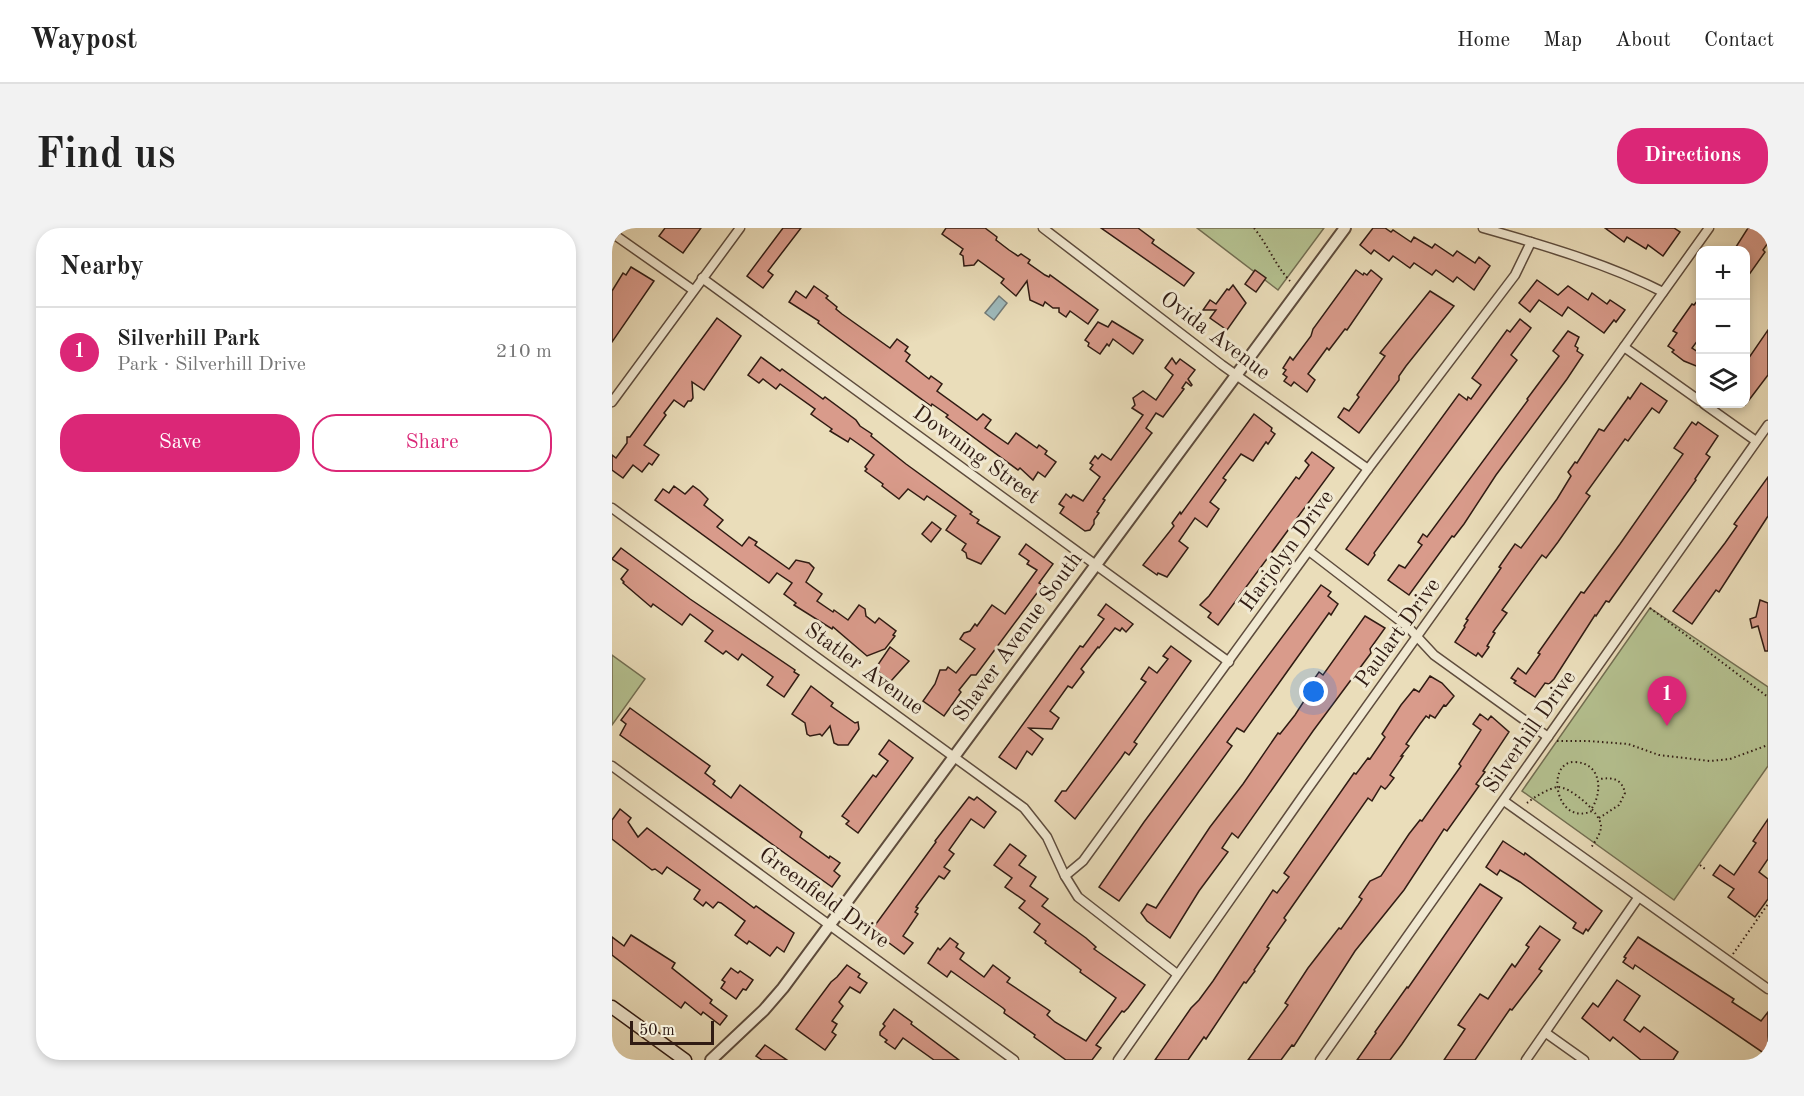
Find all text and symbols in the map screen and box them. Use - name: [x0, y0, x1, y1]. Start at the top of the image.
- text: Waypost: [30, 27, 137, 55]
- text: Home: [1457, 30, 1510, 51]
- text: Map: [1543, 30, 1582, 51]
- text: About: [1615, 30, 1671, 51]
- text: Contact: [1704, 30, 1774, 51]
- button: Directions: [1617, 128, 1768, 184]
- text: Find us: [36, 135, 175, 177]
- map controls: [1696, 246, 1750, 408]
- button: +: [1696, 246, 1750, 300]
- text: Nearby: [60, 254, 144, 280]
- street label: Ovida Avenue: [1156, 288, 1274, 384]
- button: −: [1696, 300, 1750, 354]
- text: Silverhill Park: [117, 328, 260, 350]
- text: 1: [74, 342, 85, 362]
- text: 210 m: [496, 342, 552, 362]
- button: layers: [1696, 354, 1750, 408]
- text: Park · Silverhill Drive: [117, 355, 306, 375]
- street label: Downing Street: [909, 402, 1043, 508]
- button: Save: [60, 414, 300, 472]
- button: Share: [312, 414, 552, 472]
- street label: Harjolyn Drive: [1236, 486, 1338, 616]
- street label: Shaver Avenue South: [949, 548, 1087, 726]
- street label: Paulart Drive: [1351, 574, 1445, 692]
- street label: Statler Avenue: [800, 619, 928, 719]
- street label: Silverhill Drive: [1480, 667, 1580, 797]
- pin: 1: [1648, 676, 1686, 726]
- your location: [1299, 677, 1328, 706]
- street label: Greenfield Drive: [755, 843, 893, 953]
- scale bar: [630, 1018, 714, 1046]
- text: 50 m: [639, 1023, 675, 1039]

